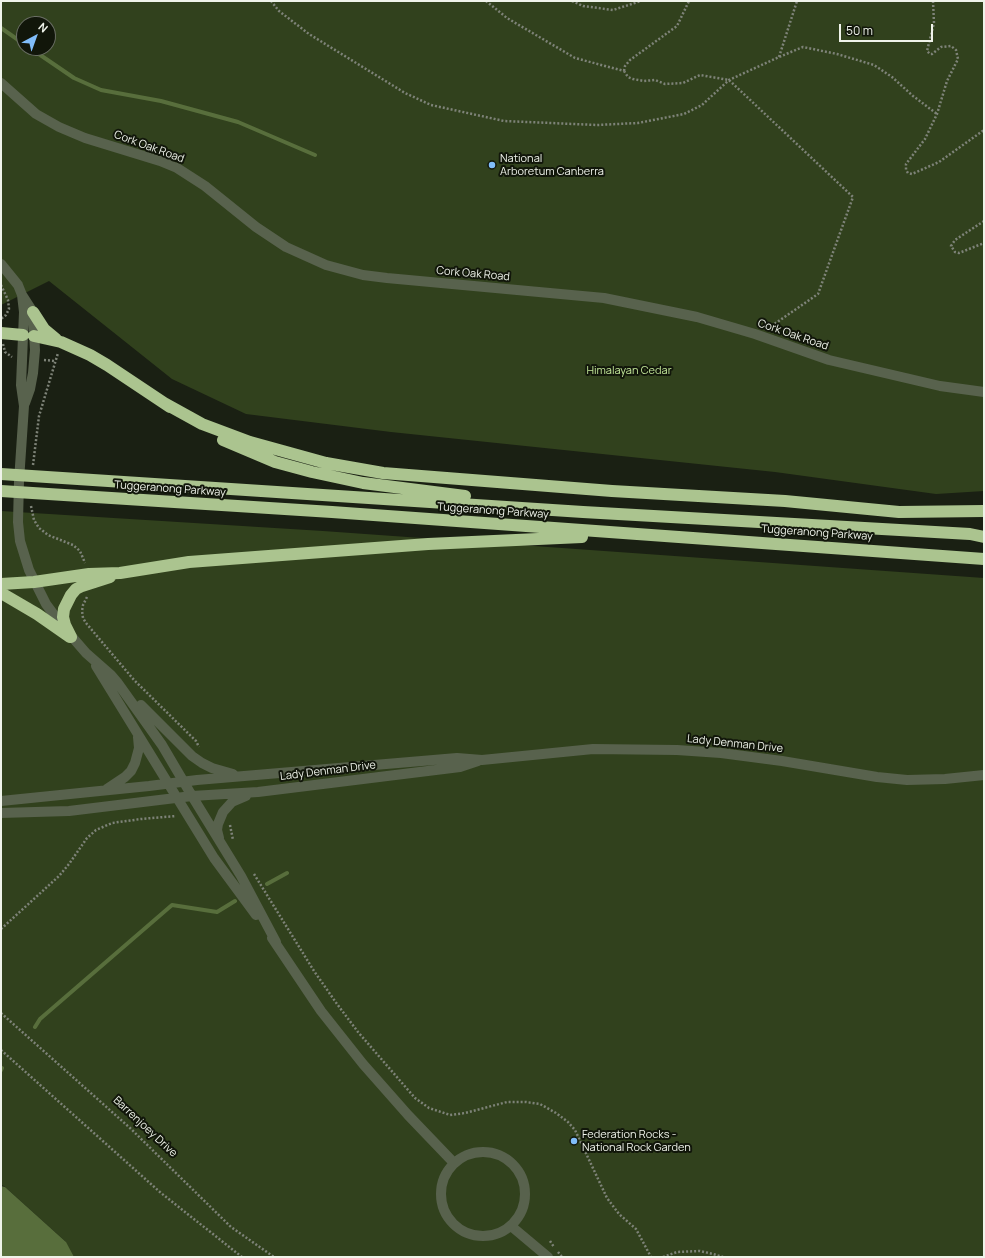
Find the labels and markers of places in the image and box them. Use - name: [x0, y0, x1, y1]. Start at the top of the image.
- place label: National Arboretum Canberra: [500, 152, 604, 178]
- marker: National Arboretum Canberra: [487, 160, 497, 170]
- place label: Federation Rocks - National Rock Garden: [582, 1128, 691, 1154]
- marker: Federation Rocks - National Rock Garden: [569, 1136, 579, 1146]

